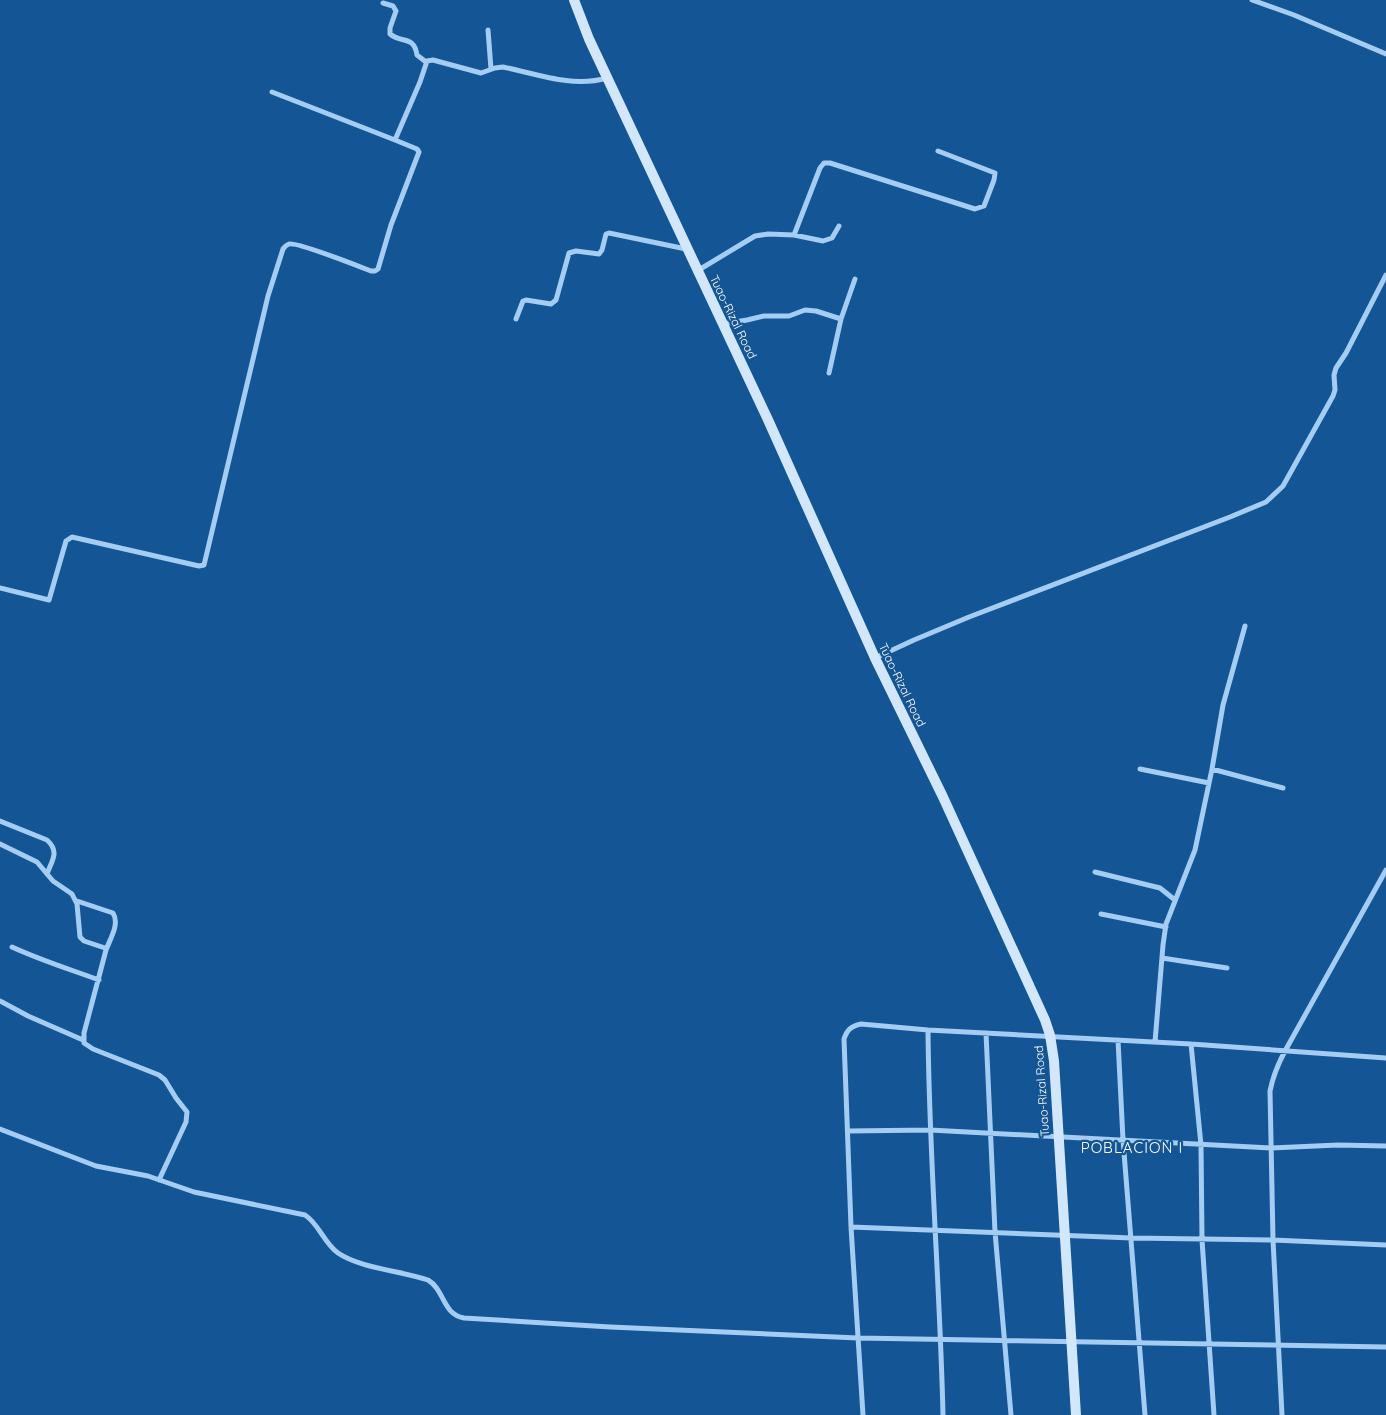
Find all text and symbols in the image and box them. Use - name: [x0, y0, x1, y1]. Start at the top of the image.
- street label: Tuao-Rizal Road: [707, 272, 760, 361]
- street label: Tuao-Rizal Road: [876, 640, 929, 729]
- street label: Tuao-Rizal Road: [1031, 1045, 1052, 1137]
- district label: POBLACION I: [1081, 1138, 1183, 1157]

